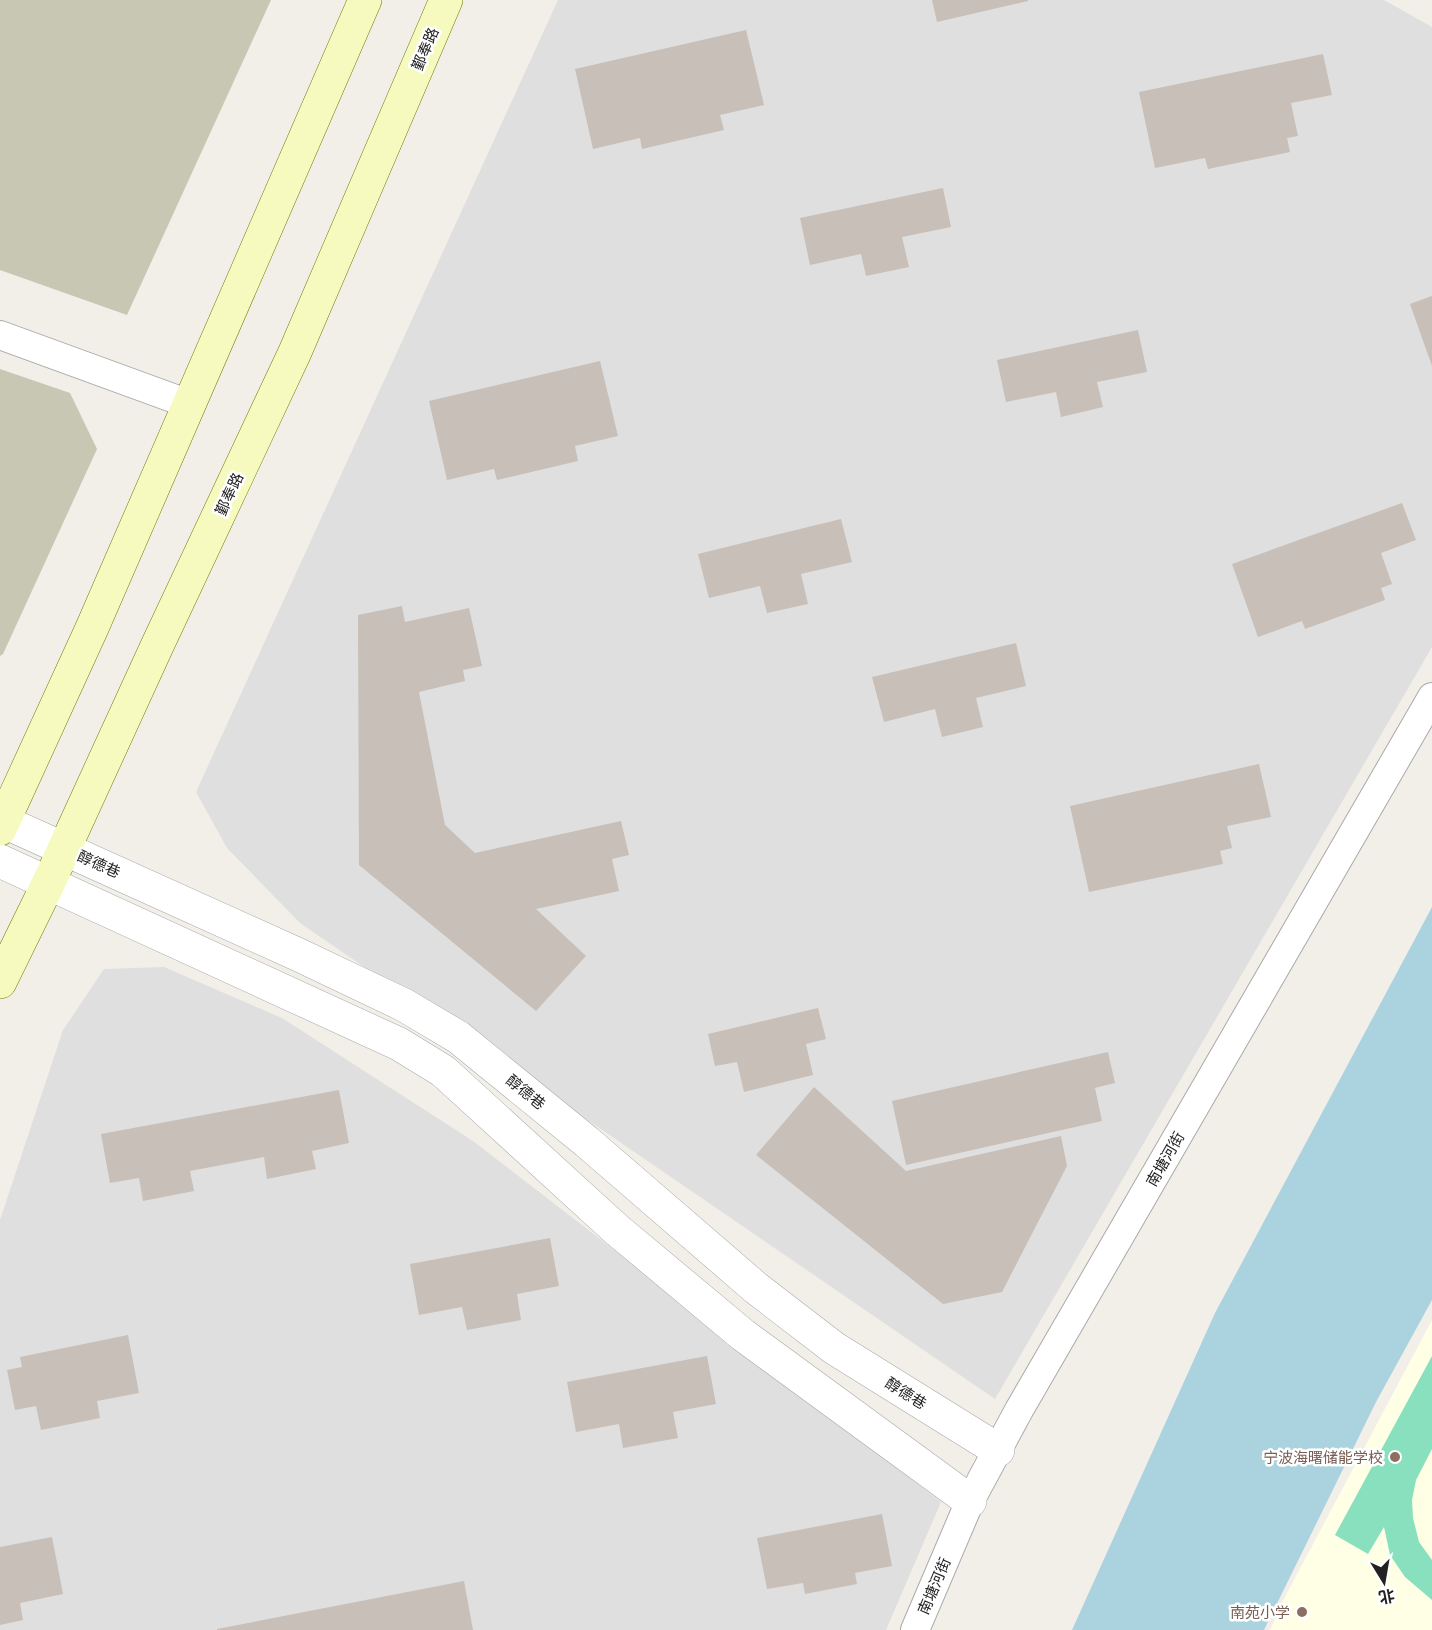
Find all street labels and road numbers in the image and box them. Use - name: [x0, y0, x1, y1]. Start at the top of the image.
- street label: 鄞奉路: [408, 25, 442, 73]
- street label: 鄞奉路: [212, 470, 246, 518]
- street label: 醇德巷: [75, 847, 123, 881]
- street label: 醇德巷: [503, 1071, 549, 1113]
- street label: 南塘河街: [1143, 1129, 1187, 1189]
- street label: 醇德巷: [882, 1374, 930, 1412]
- street label: 南塘河街: [914, 1555, 954, 1617]

